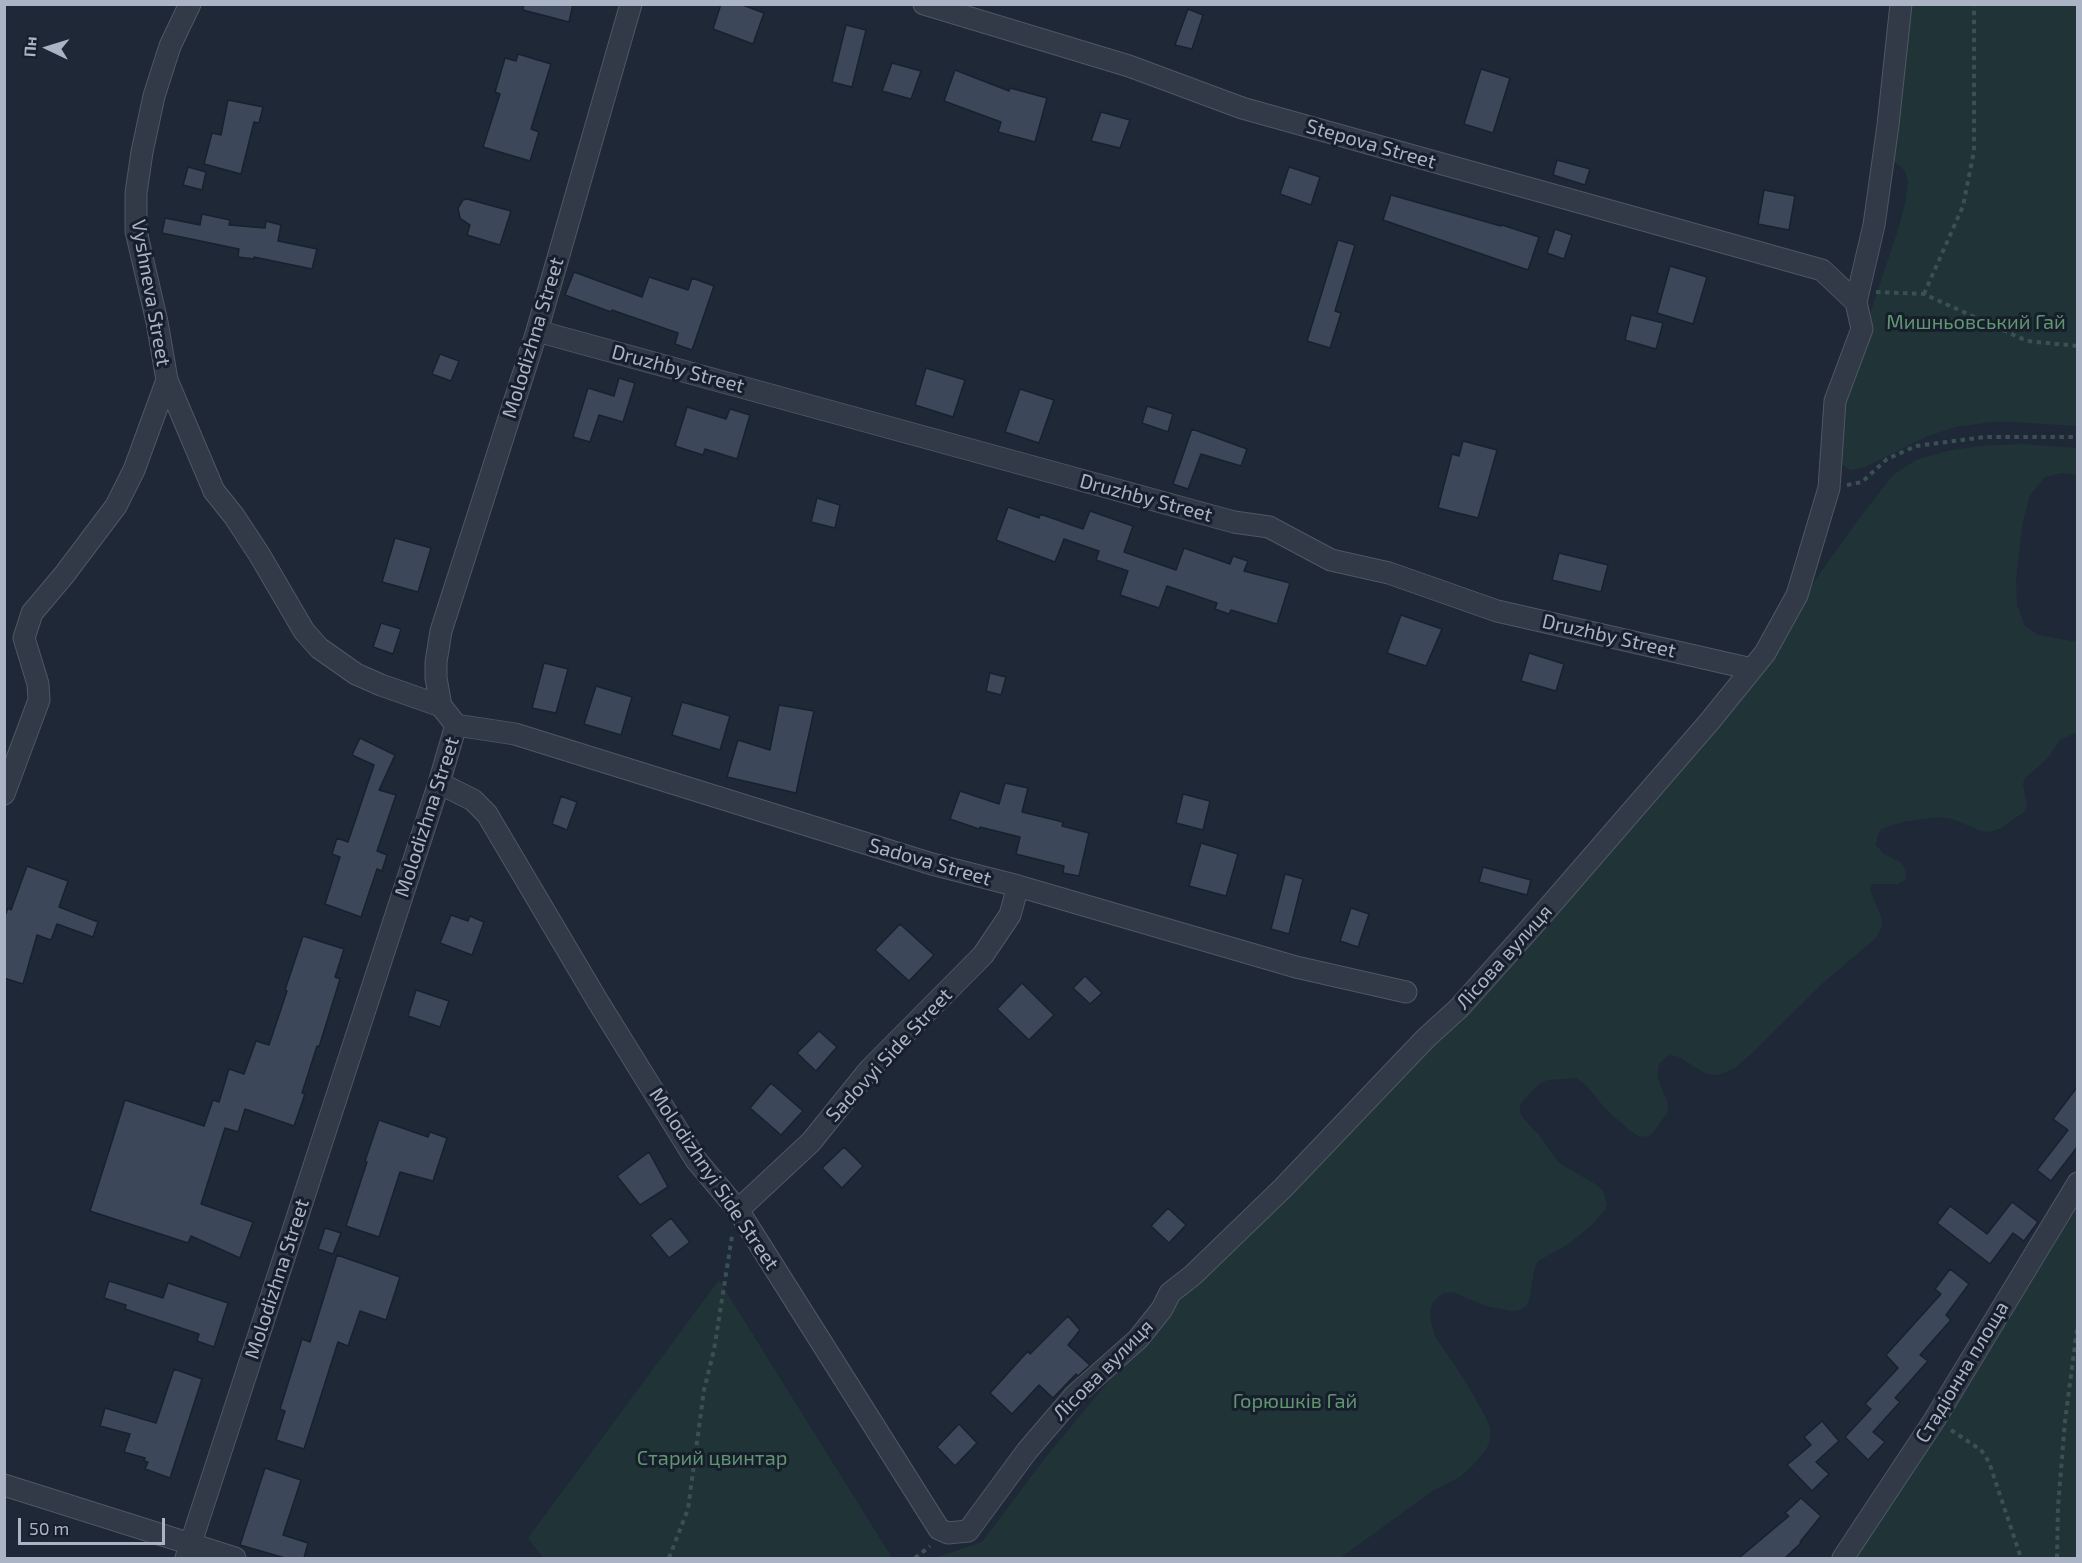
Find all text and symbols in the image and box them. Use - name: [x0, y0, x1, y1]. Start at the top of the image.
- north arrow: [18, 18, 78, 78]
- text: Пн: [19, 36, 40, 58]
- street label: Stepova Street: [1303, 114, 1439, 174]
- street label: Vyshneva Street: [126, 218, 176, 368]
- street label: Molodizhna Street: [497, 255, 569, 421]
- park label: Мишньовський Гай: [1886, 310, 2066, 334]
- street label: Druzhby Street: [609, 340, 747, 398]
- street label: Druzhby Street: [1077, 469, 1215, 527]
- street label: Druzhby Street: [1540, 609, 1678, 663]
- street label: Molodizhna Street: [390, 734, 464, 900]
- street label: Sadova Street: [866, 833, 994, 891]
- street label: Лісова вулиця: [1451, 900, 1557, 1014]
- street label: Sadovyi Side Street: [821, 983, 957, 1127]
- street label: Molodizhnyi Side Street: [644, 1083, 784, 1275]
- street label: Molodizhna Street: [240, 1196, 314, 1362]
- street label: Стадіонна площа: [1910, 1297, 2014, 1447]
- street label: Лісова вулиця: [1048, 1315, 1158, 1425]
- park label: Горюшків Гай: [1233, 1389, 1357, 1413]
- park label: Старий цвинтар: [637, 1446, 787, 1470]
- scale bar: [21, 1506, 168, 1544]
- text: 50 m: [29, 1517, 69, 1539]

